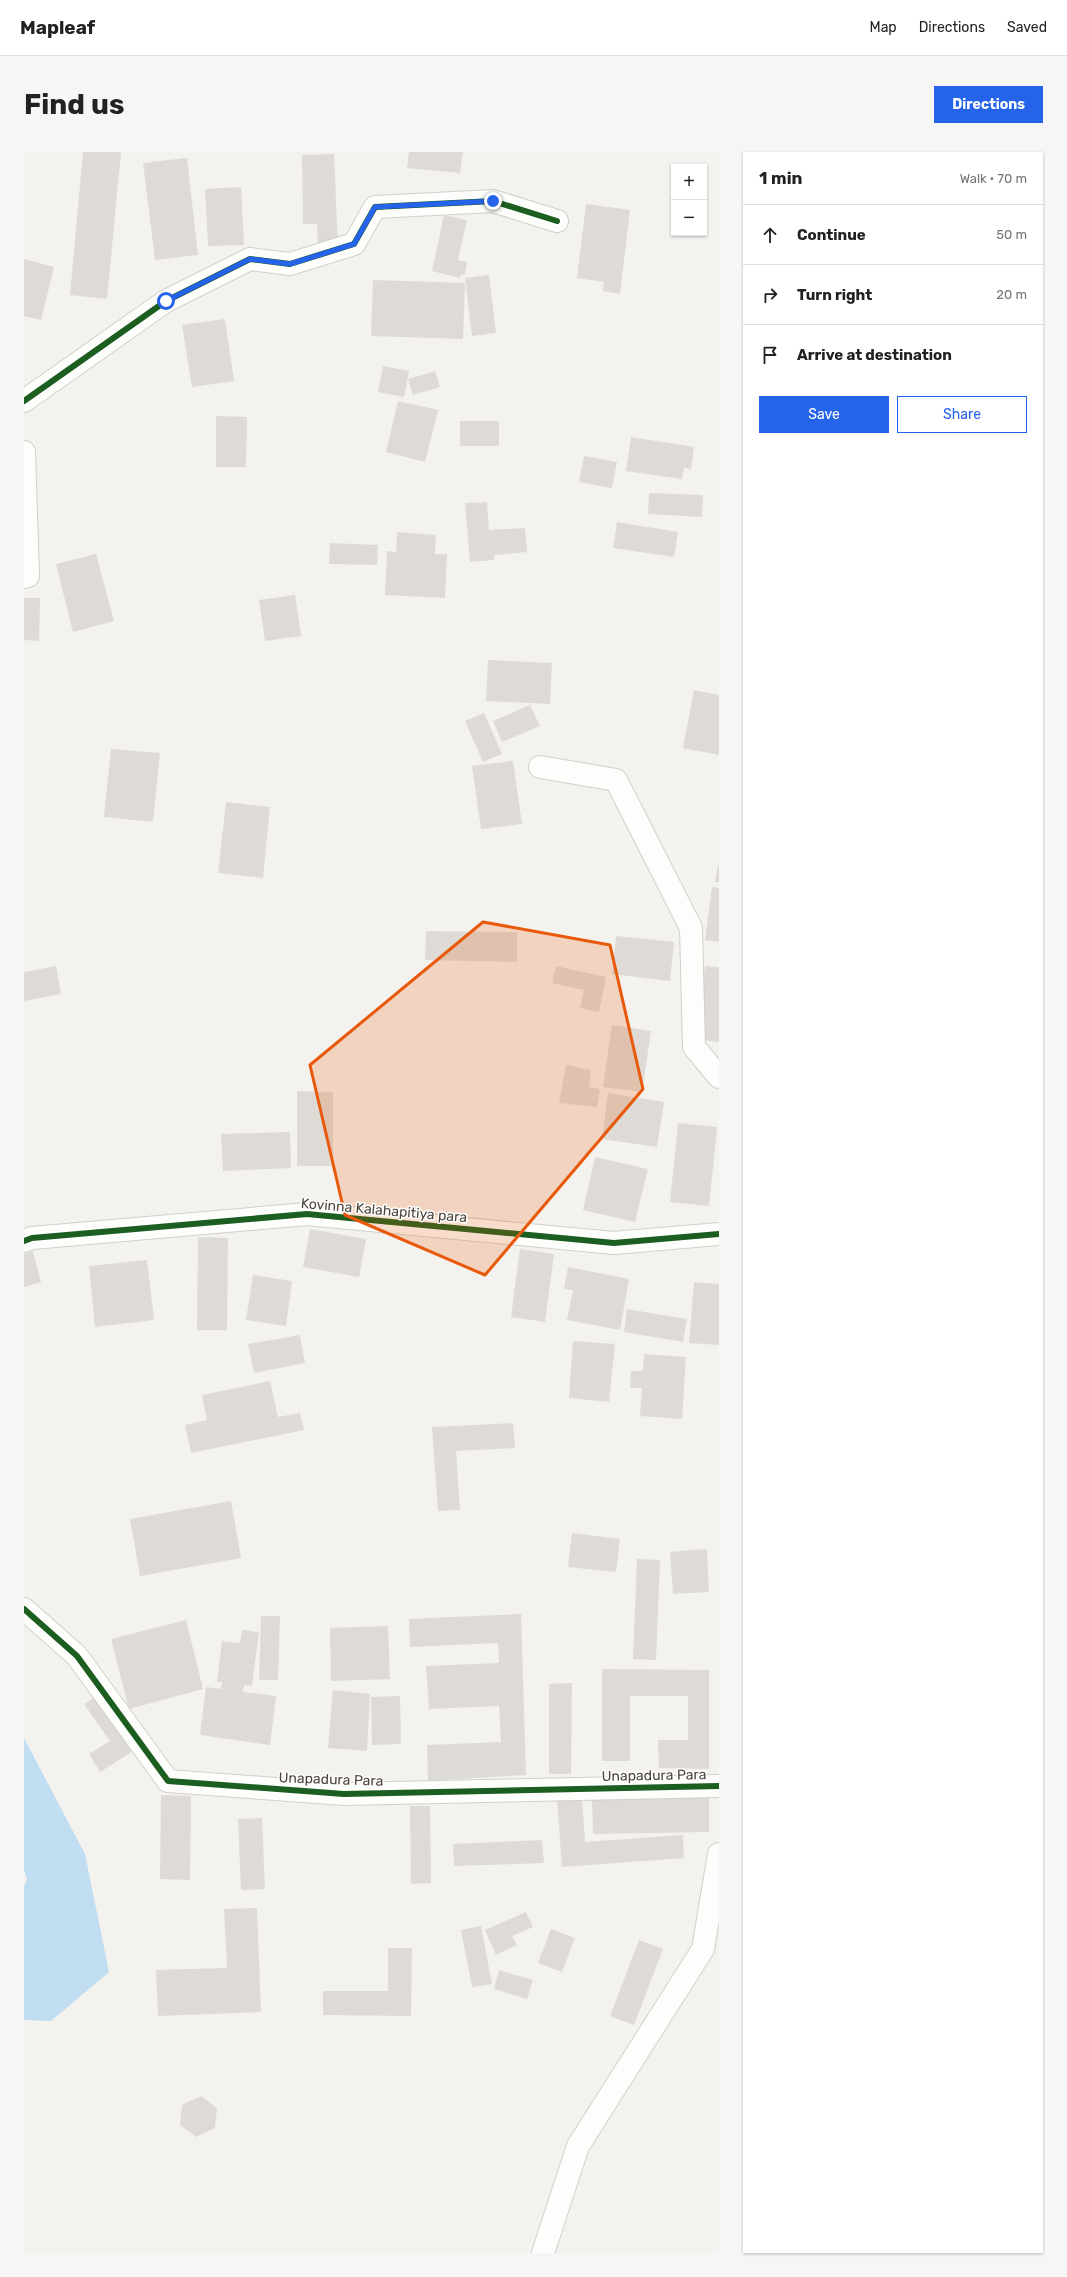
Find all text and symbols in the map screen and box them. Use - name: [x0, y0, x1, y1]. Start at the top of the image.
- text: Mapleaf: [20, 16, 95, 39]
- text: Map: [870, 19, 897, 36]
- text: Directions: [919, 19, 985, 36]
- text: Saved: [1007, 19, 1047, 36]
- button: Directions: [934, 86, 1043, 123]
- text: Find us: [24, 88, 124, 121]
- map controls: [671, 164, 707, 236]
- button: +: [671, 164, 707, 200]
- text: 1 min: [759, 168, 802, 188]
- text: Walk · 70 m: [960, 171, 1027, 186]
- route end: [484, 192, 502, 210]
- button: −: [671, 200, 707, 236]
- icon: ahead: [759, 224, 781, 246]
- text: Continue: [797, 226, 866, 244]
- text: 50 m: [996, 227, 1027, 242]
- icon: right: [759, 284, 781, 306]
- text: Turn right: [797, 286, 872, 304]
- text: 20 m: [996, 287, 1027, 302]
- route start: [157, 292, 175, 310]
- icon: arrive: [759, 344, 781, 366]
- text: Arrive at destination: [797, 346, 952, 364]
- button: Save: [759, 396, 889, 433]
- button: Share: [897, 396, 1027, 433]
- street label: Kovinna Kalahapitiya para: [300, 1195, 468, 1226]
- street label: Unapadura Para: [602, 1766, 707, 1785]
- street label: Unapadura Para: [278, 1769, 384, 1790]

